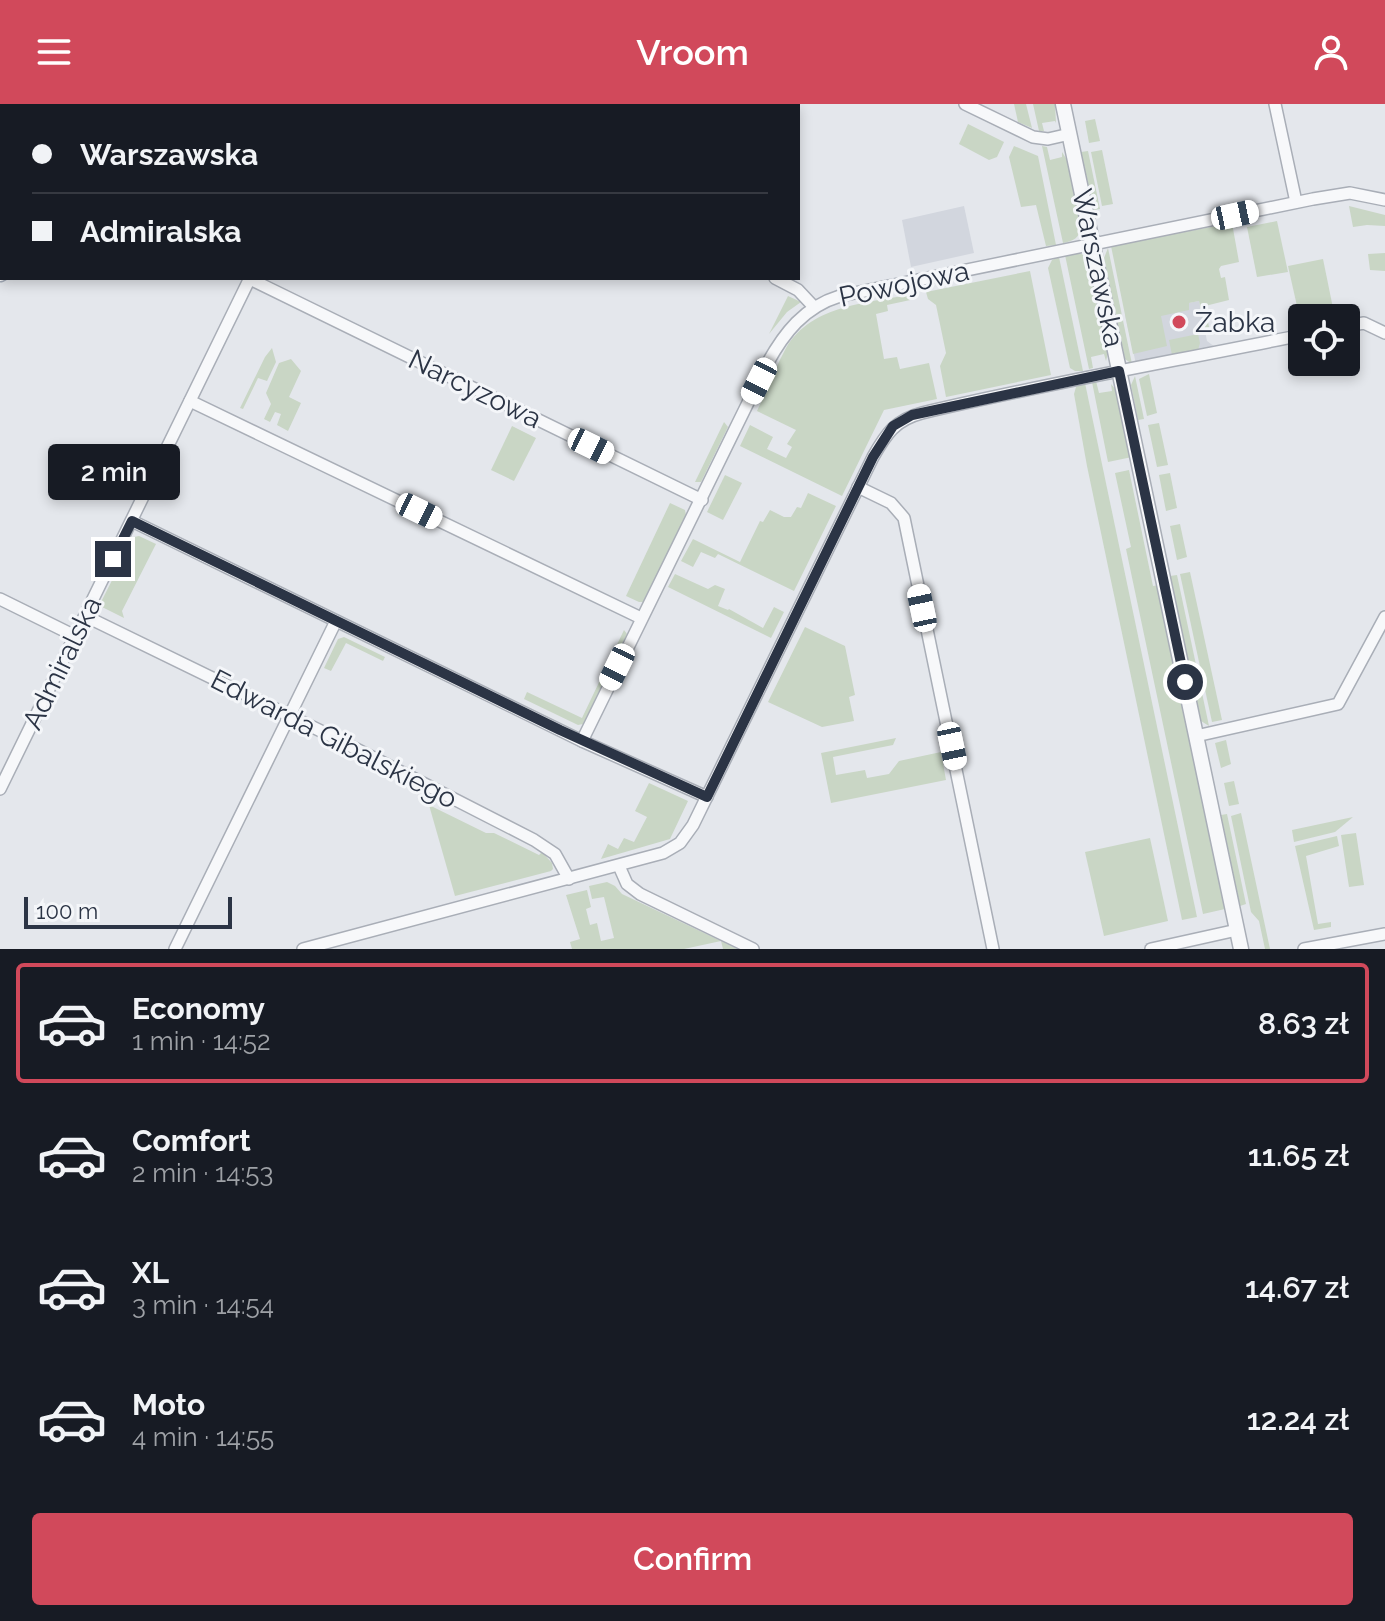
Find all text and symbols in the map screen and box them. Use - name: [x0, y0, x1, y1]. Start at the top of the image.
- icon: menu: [32, 30, 76, 74]
- icon: person: [1309, 30, 1353, 74]
- text: Vroom: [636, 31, 749, 73]
- text: Warszawska: [80, 137, 258, 172]
- street label: Warszawska: [1065, 186, 1131, 350]
- car: [1209, 198, 1261, 232]
- text: Admiralska: [80, 214, 242, 249]
- street label: Powojowa: [836, 254, 972, 314]
- map controls: [1288, 304, 1360, 376]
- button: locate: [1288, 304, 1360, 376]
- place label: Żabka: [1195, 306, 1275, 339]
- marker: Żabka: [1170, 313, 1188, 331]
- street label: Narcyzowa: [403, 343, 547, 435]
- car: [737, 354, 781, 408]
- car: [564, 425, 618, 467]
- callout: 2 min: [47, 443, 179, 499]
- text: 2 min: [81, 457, 147, 487]
- car: [392, 490, 446, 532]
- route end: [95, 541, 131, 577]
- car: [905, 582, 939, 634]
- street label: Admiralska: [16, 591, 108, 735]
- car: [596, 640, 638, 694]
- street label: Edwarda Gibalskiego: [205, 663, 463, 815]
- route start: [1167, 664, 1203, 700]
- car: [935, 720, 969, 772]
- scale bar: [24, 893, 232, 929]
- text: 100 m: [36, 898, 98, 924]
- icon: car: [36, 987, 108, 1059]
- text: Economy: [132, 991, 265, 1026]
- text: 8.63 zł: [1258, 1006, 1349, 1041]
- text: 1 min · 14:52: [132, 1026, 271, 1056]
- icon: car: [36, 1119, 108, 1191]
- text: Comfort: [132, 1123, 251, 1158]
- text: 11.65 zł: [1248, 1138, 1349, 1173]
- text: 2 min · 14:53: [132, 1158, 273, 1188]
- icon: car: [36, 1251, 108, 1323]
- text: XL: [132, 1255, 169, 1290]
- text: 14.67 zł: [1245, 1270, 1349, 1305]
- text: 3 min · 14:54: [132, 1290, 274, 1320]
- icon: car: [36, 1383, 108, 1455]
- text: Moto: [132, 1387, 205, 1422]
- text: 12.24 zł: [1247, 1402, 1349, 1437]
- text: 4 min · 14:55: [132, 1422, 274, 1452]
- button: Confirm: [32, 1513, 1353, 1605]

